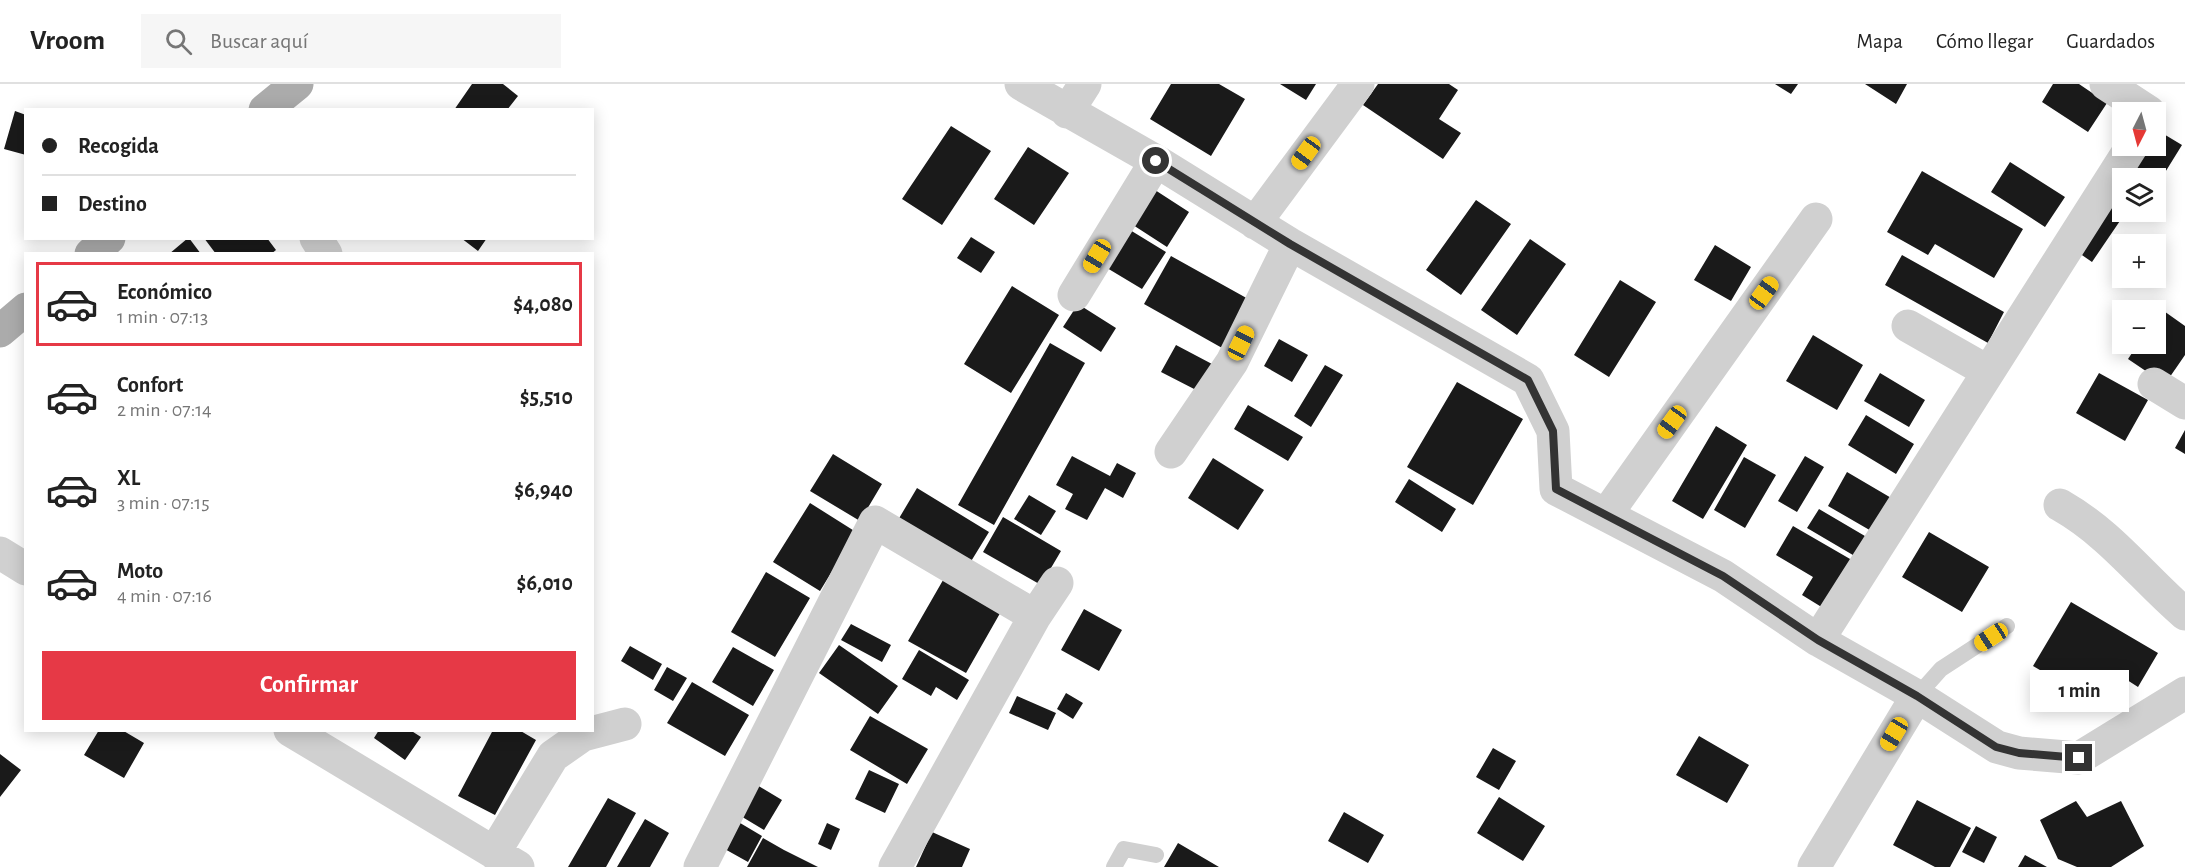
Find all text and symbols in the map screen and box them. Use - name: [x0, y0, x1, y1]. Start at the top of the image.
- search box: [141, 14, 561, 68]
- icon: search: [162, 25, 195, 58]
- text: Vroom: [30, 27, 105, 55]
- text: Buscar aquí: [210, 30, 308, 52]
- text: Mapa: [1857, 31, 1903, 52]
- text: Cómo llegar: [1936, 31, 2033, 52]
- text: Guardados: [2066, 31, 2155, 52]
- north arrow: [2112, 102, 2166, 156]
- map controls: [2112, 102, 2166, 354]
- car: [1288, 133, 1324, 173]
- text: Recogida: [78, 135, 159, 157]
- route start: [1142, 147, 1169, 174]
- button: layers: [2112, 168, 2166, 222]
- text: Destino: [78, 193, 147, 215]
- button: +: [2112, 234, 2166, 288]
- car: [1080, 236, 1114, 276]
- car: [1746, 273, 1782, 313]
- icon: car: [45, 277, 99, 331]
- text: Económico: [117, 281, 212, 303]
- text: $4,080: [513, 293, 573, 315]
- button: −: [2112, 300, 2166, 354]
- text: 1 min · 07:13: [117, 307, 208, 327]
- car: [1225, 323, 1257, 363]
- icon: car: [45, 370, 99, 424]
- text: Confort: [117, 374, 183, 396]
- text: $5,510: [520, 386, 573, 408]
- text: 2 min · 07:14: [117, 400, 212, 420]
- car: [1654, 402, 1690, 442]
- icon: car: [45, 463, 99, 517]
- text: XL: [117, 467, 140, 489]
- text: $6,940: [514, 479, 573, 501]
- text: 3 min · 07:15: [117, 493, 210, 513]
- icon: car: [45, 556, 99, 610]
- text: Moto: [117, 560, 163, 582]
- text: $6,010: [517, 572, 573, 594]
- text: 4 min · 07:16: [117, 586, 212, 606]
- car: [1971, 620, 2011, 654]
- button: Confirmar: [42, 651, 576, 720]
- callout: 1 min: [2030, 671, 2128, 713]
- text: 1 min: [2058, 681, 2101, 701]
- car: [1877, 714, 1911, 754]
- route end: [2065, 744, 2092, 771]

